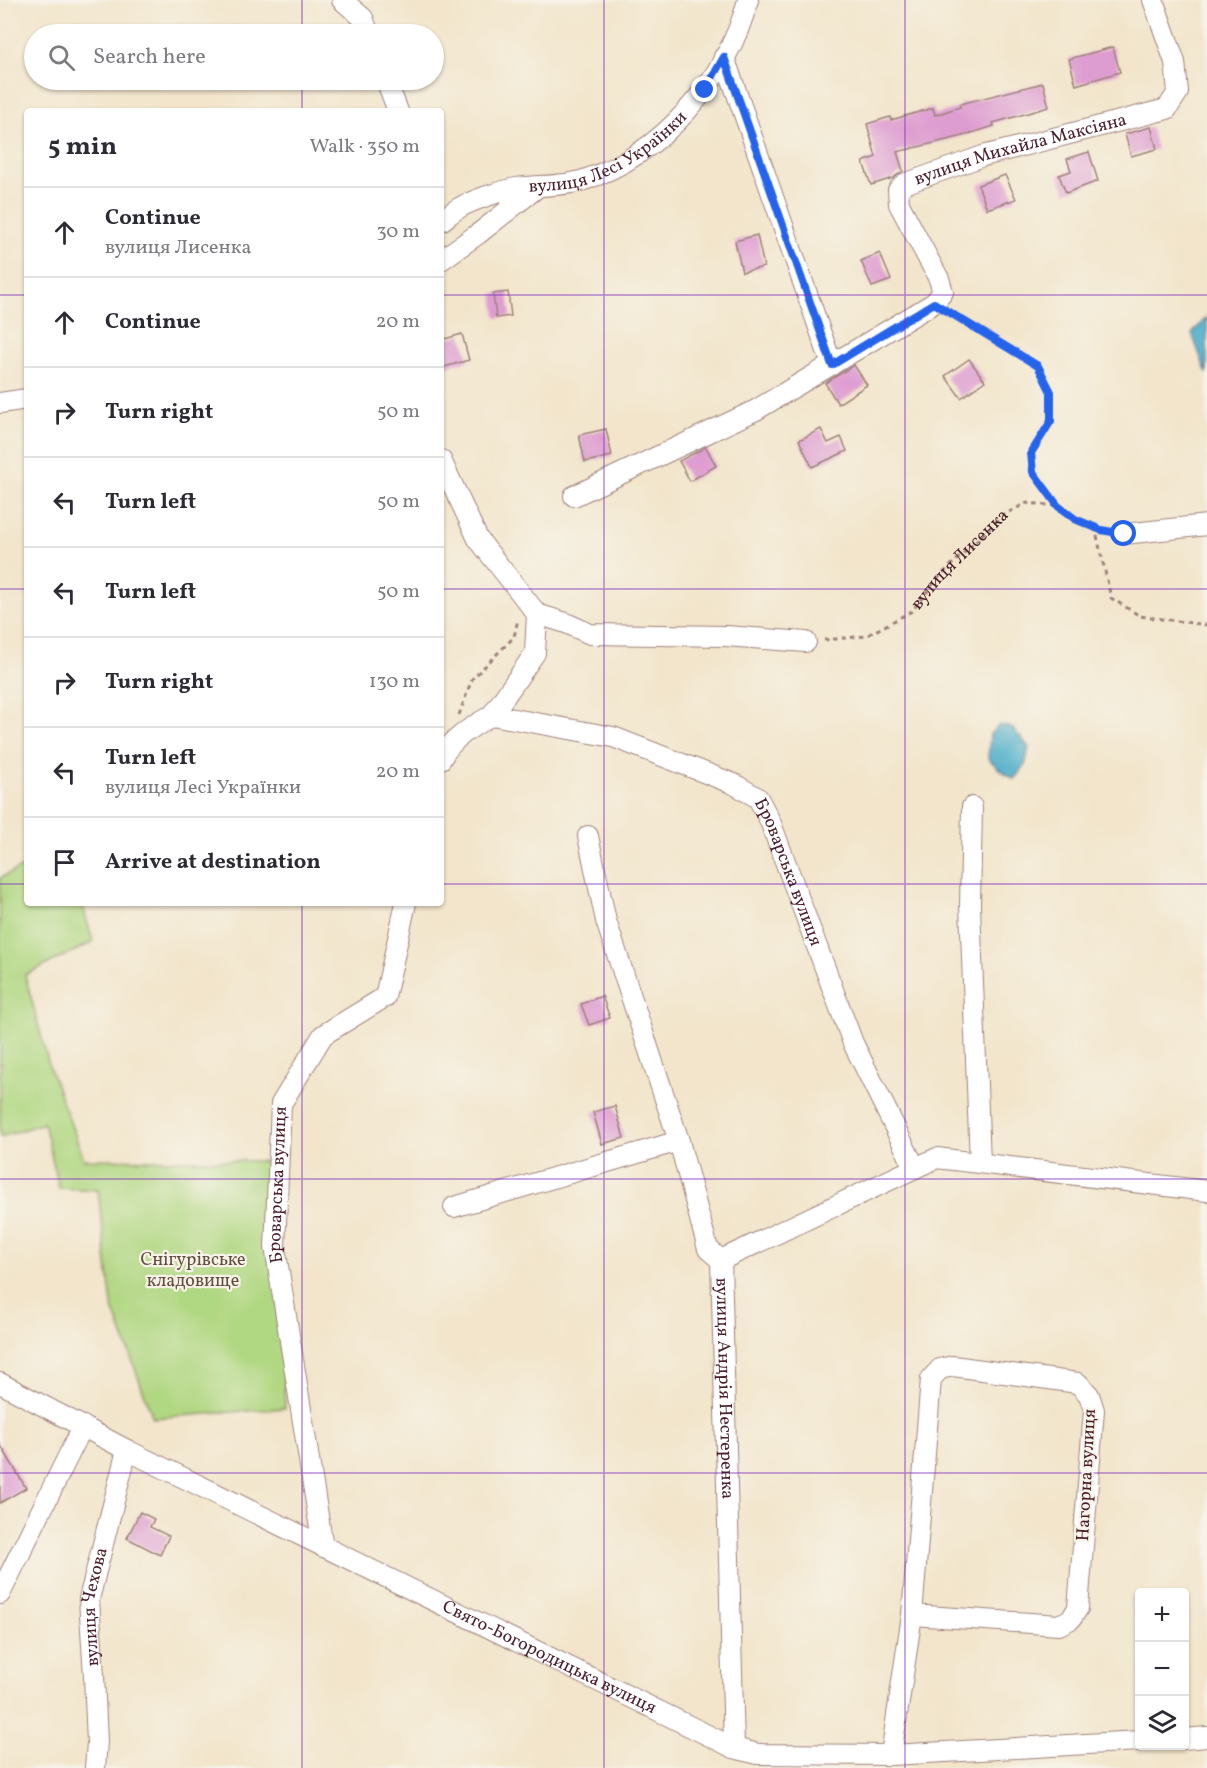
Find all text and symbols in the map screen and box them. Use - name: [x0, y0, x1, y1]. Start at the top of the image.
- search box: [24, 24, 444, 90]
- icon: search: [45, 41, 78, 74]
- text: Search here: [93, 42, 206, 73]
- route end: [691, 76, 717, 102]
- street label: вулиця Лесі Українки: [528, 105, 693, 199]
- street label: вулиця Михайла Максіяна: [911, 107, 1129, 192]
- text: 5 min: [48, 129, 117, 165]
- text: Walk · 350 m: [309, 133, 420, 161]
- text: Continue: [105, 203, 201, 234]
- icon: ahead: [48, 216, 81, 249]
- text: 30 m: [376, 218, 420, 246]
- text: вулиця Лисенка: [105, 234, 251, 262]
- icon: ahead: [48, 306, 81, 339]
- text: Continue: [105, 307, 201, 338]
- text: 20 m: [376, 308, 420, 336]
- icon: right: [48, 396, 81, 429]
- text: Turn right: [105, 397, 213, 428]
- text: 50 m: [377, 398, 420, 426]
- icon: left: [48, 486, 81, 519]
- text: Turn left: [105, 487, 196, 518]
- text: 50 m: [377, 488, 420, 516]
- street label: вулиця Лисенка: [905, 503, 1014, 615]
- route start: [1110, 520, 1136, 546]
- icon: left: [48, 576, 81, 609]
- text: Turn left: [105, 577, 196, 608]
- text: 50 m: [377, 578, 420, 606]
- icon: right: [48, 666, 81, 699]
- text: Turn right: [105, 667, 213, 698]
- text: 130 m: [369, 668, 420, 696]
- text: Turn left: [105, 743, 196, 774]
- icon: left: [48, 756, 81, 789]
- text: 20 m: [376, 758, 420, 786]
- text: вулиця Лесі Українки: [105, 774, 301, 802]
- street label: Броварська вулиця: [748, 794, 828, 950]
- icon: arrive: [48, 846, 81, 879]
- text: Arrive at destination: [105, 847, 321, 878]
- street label: Броварська вулиця: [262, 1106, 293, 1265]
- park label: Снігурівське кладовище: [140, 1248, 246, 1294]
- street label: вулиця Андрія Нестеренка: [709, 1277, 740, 1499]
- street label: Нагорна вулиця: [1071, 1408, 1103, 1542]
- street label: вулиця Чехова: [76, 1545, 114, 1667]
- map controls: [1135, 1588, 1189, 1750]
- button: +: [1135, 1588, 1189, 1642]
- street label: Свято-Богородицька вулиця: [438, 1594, 661, 1720]
- button: −: [1135, 1642, 1189, 1696]
- button: layers: [1135, 1696, 1189, 1750]

